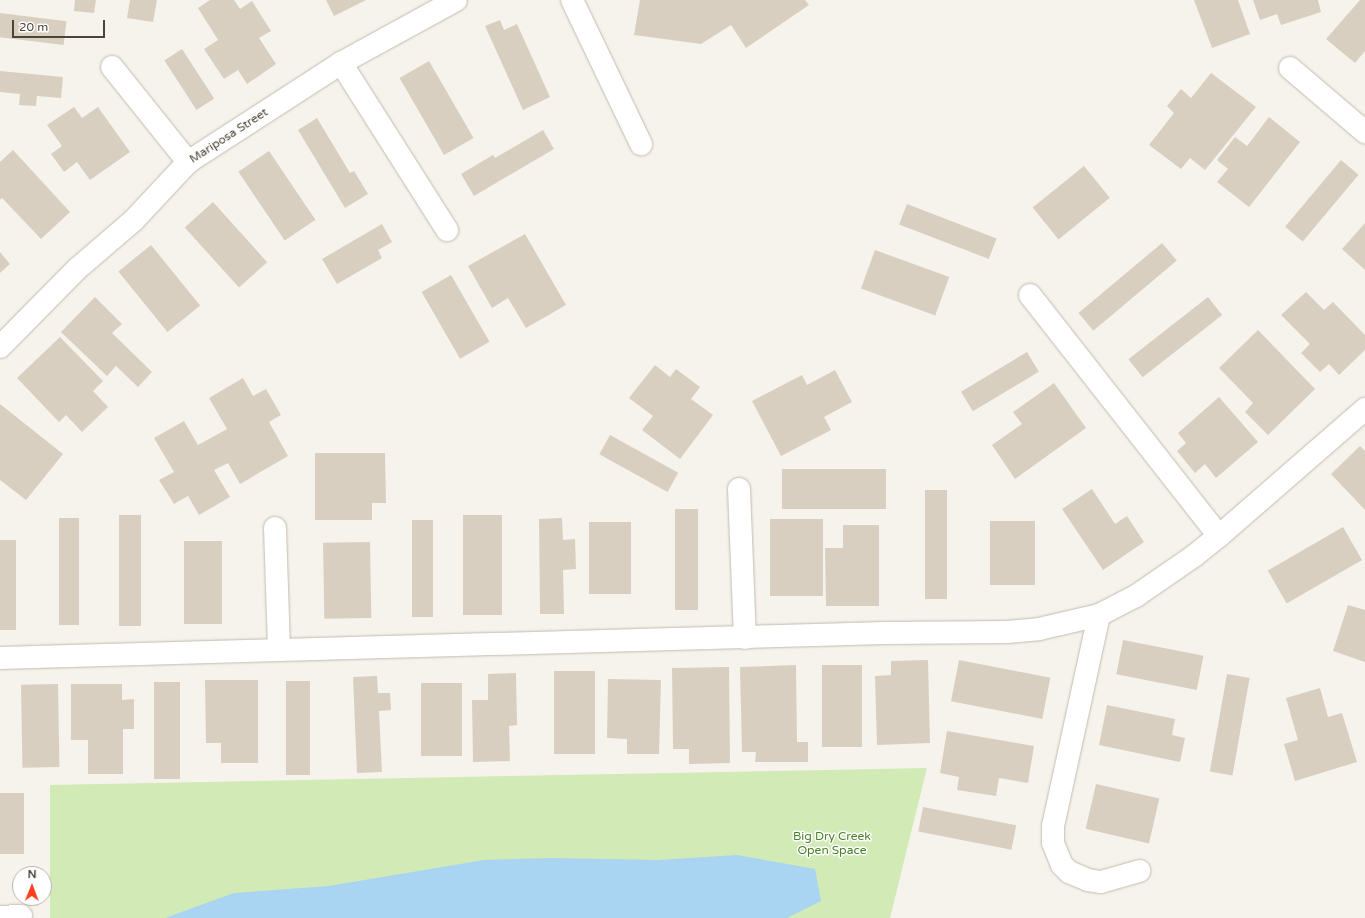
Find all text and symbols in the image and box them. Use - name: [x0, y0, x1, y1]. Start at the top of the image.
- scale bar: [14, 12, 107, 38]
- text: 20 m: [19, 20, 48, 34]
- street label: Mariposa Street: [187, 105, 271, 167]
- park label: Big Dry Creek Open Space: [793, 830, 871, 858]
- north arrow: [12, 866, 52, 906]
- text: N: [28, 868, 37, 881]

